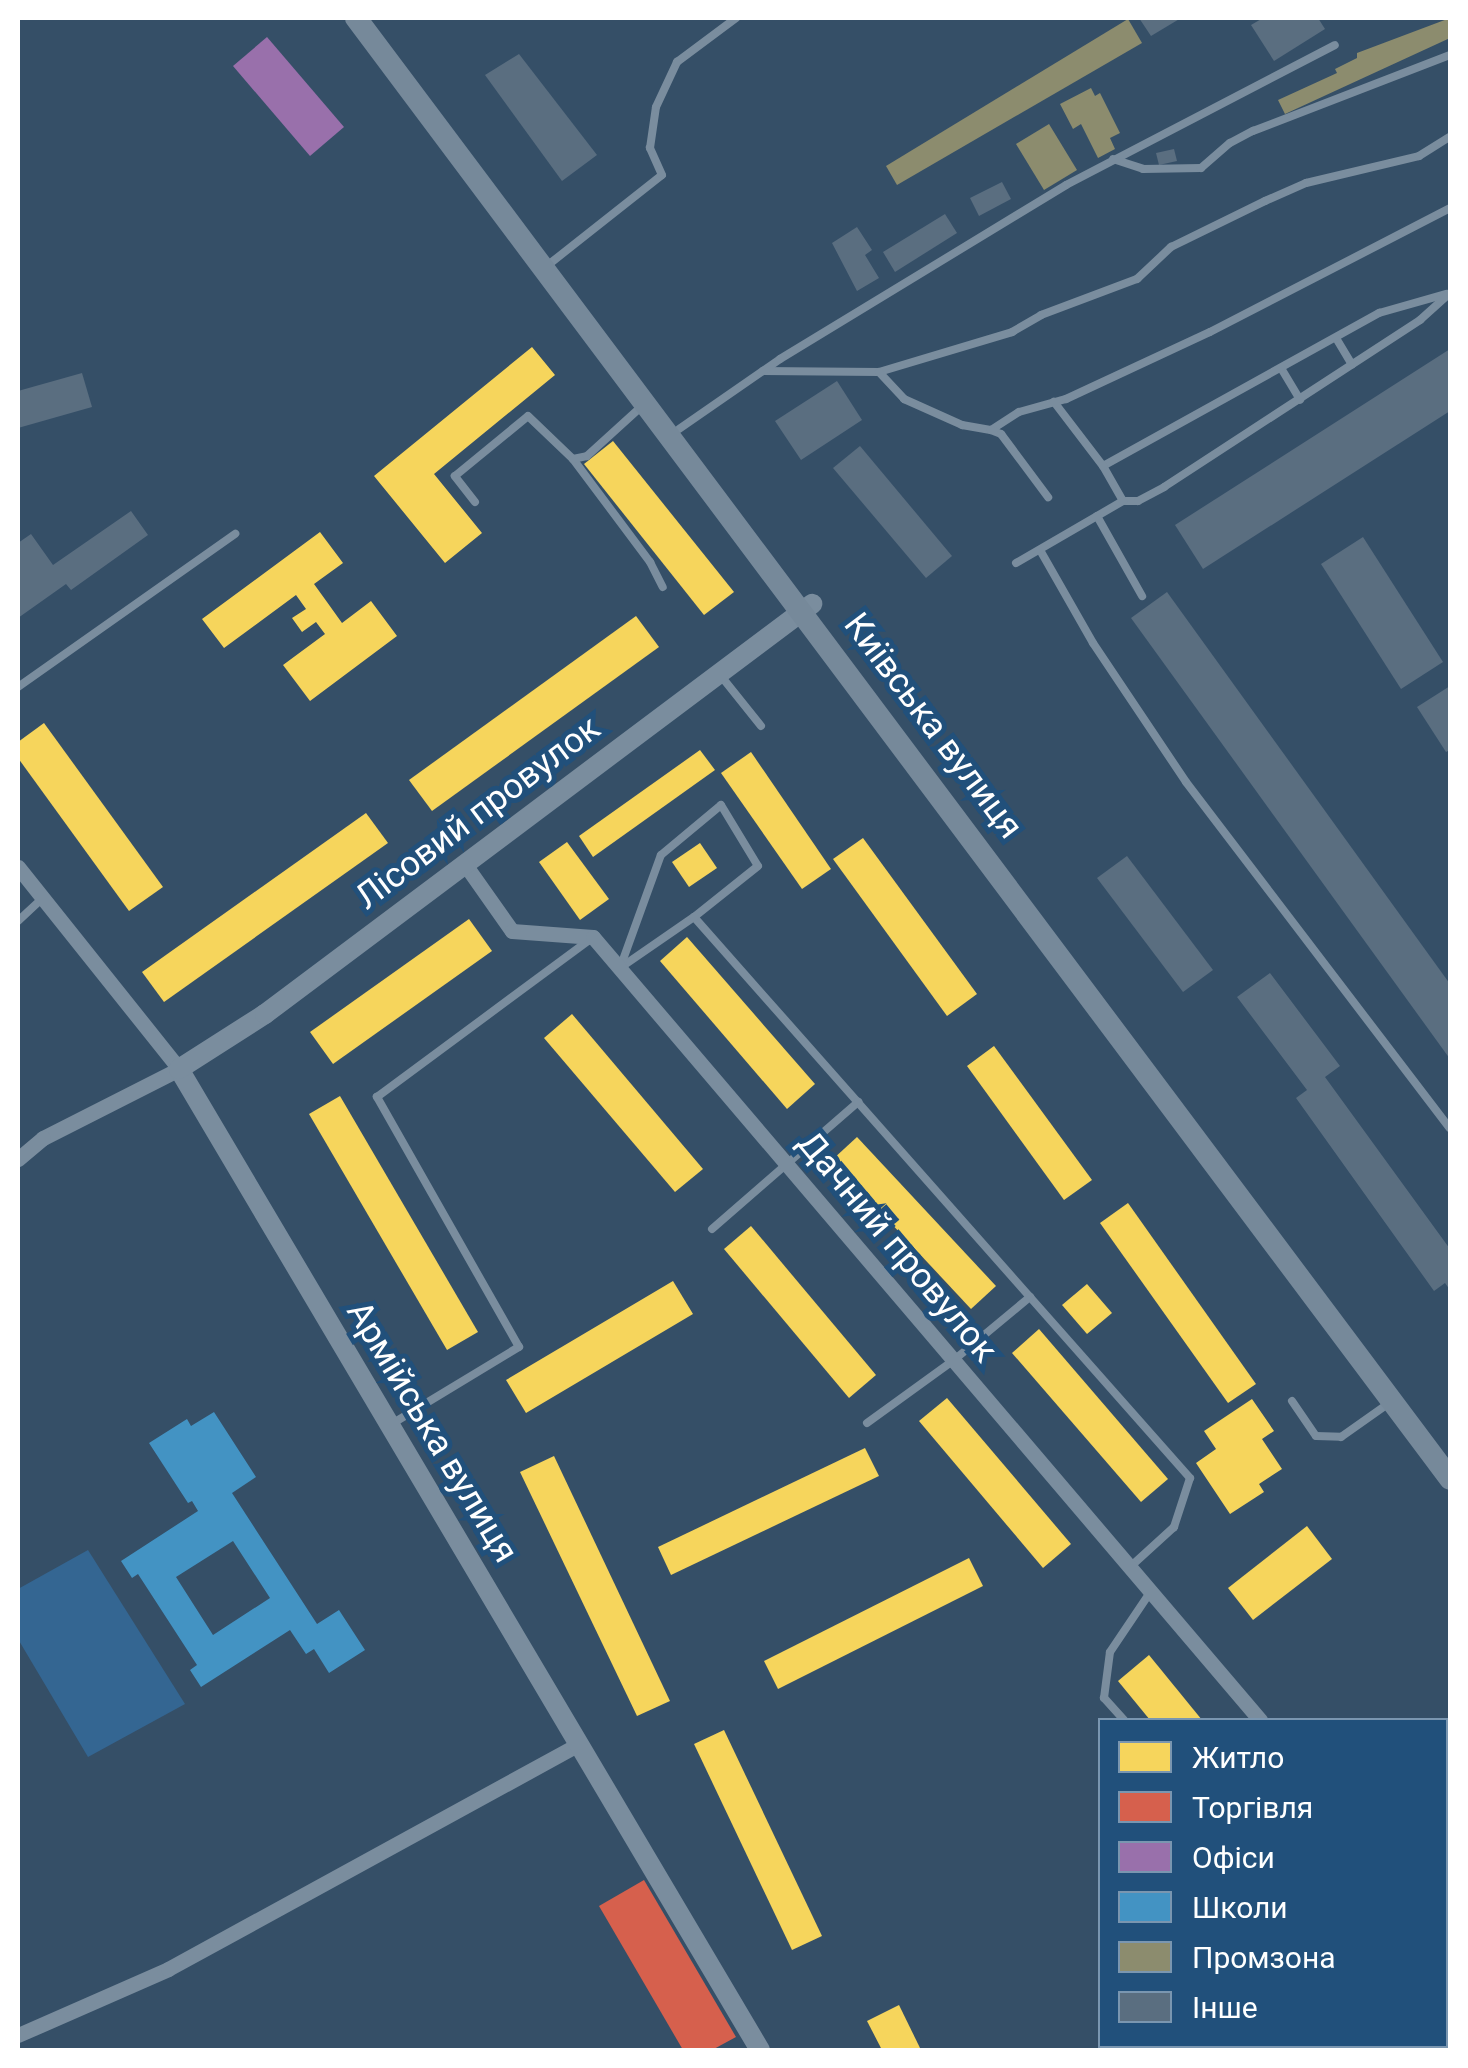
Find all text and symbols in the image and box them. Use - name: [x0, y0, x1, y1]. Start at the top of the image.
- street label: Київська вулиця: [835, 605, 1031, 847]
- street label: Лісовий провулок: [347, 707, 609, 919]
- street label: Дачний провулок: [788, 1123, 1006, 1371]
- street label: Армійська вулиця: [337, 1294, 527, 1570]
- legend: [1098, 1718, 1448, 2048]
- text: Житло: [1192, 1740, 1284, 1775]
- text: Торгівля: [1192, 1790, 1313, 1825]
- text: Офіси: [1192, 1840, 1275, 1875]
- text: Школи: [1192, 1890, 1288, 1925]
- text: Промзона: [1192, 1940, 1336, 1975]
- text: Інше: [1192, 1990, 1258, 2025]

